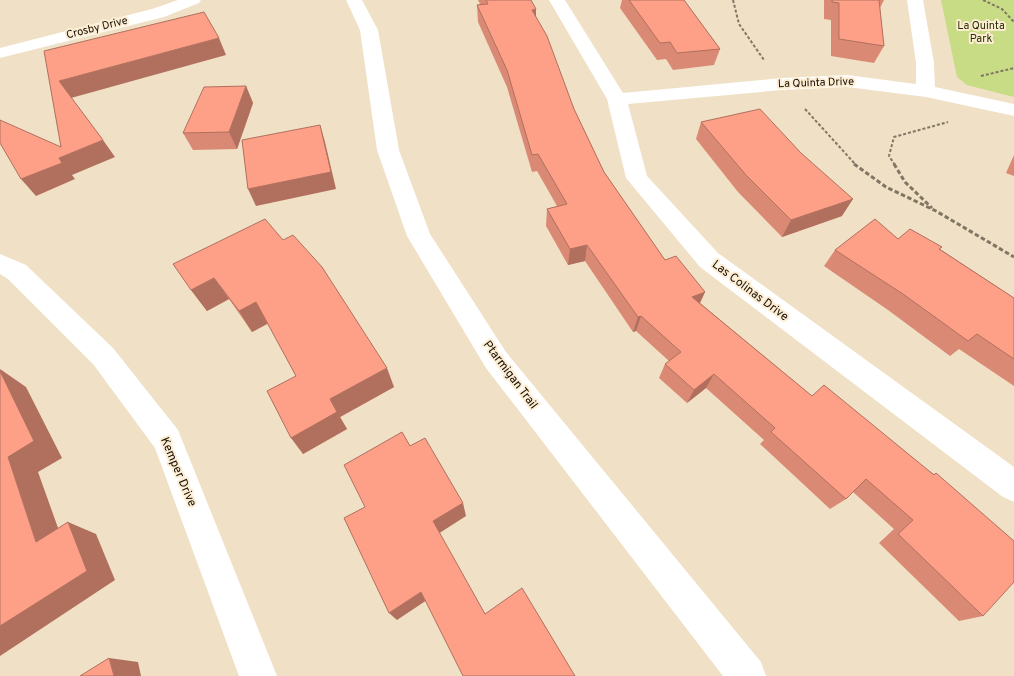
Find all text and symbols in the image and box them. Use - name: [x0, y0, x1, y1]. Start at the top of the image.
- street label: Crosby Drive: [65, 14, 129, 42]
- park label: La Quinta Park: [957, 19, 1005, 46]
- street label: La Quinta Drive: [778, 75, 854, 91]
- street label: Las Colinas Drive: [708, 257, 792, 325]
- street label: Ptarmigan Trail: [479, 338, 541, 412]
- street label: Kemper Drive: [156, 435, 200, 509]

